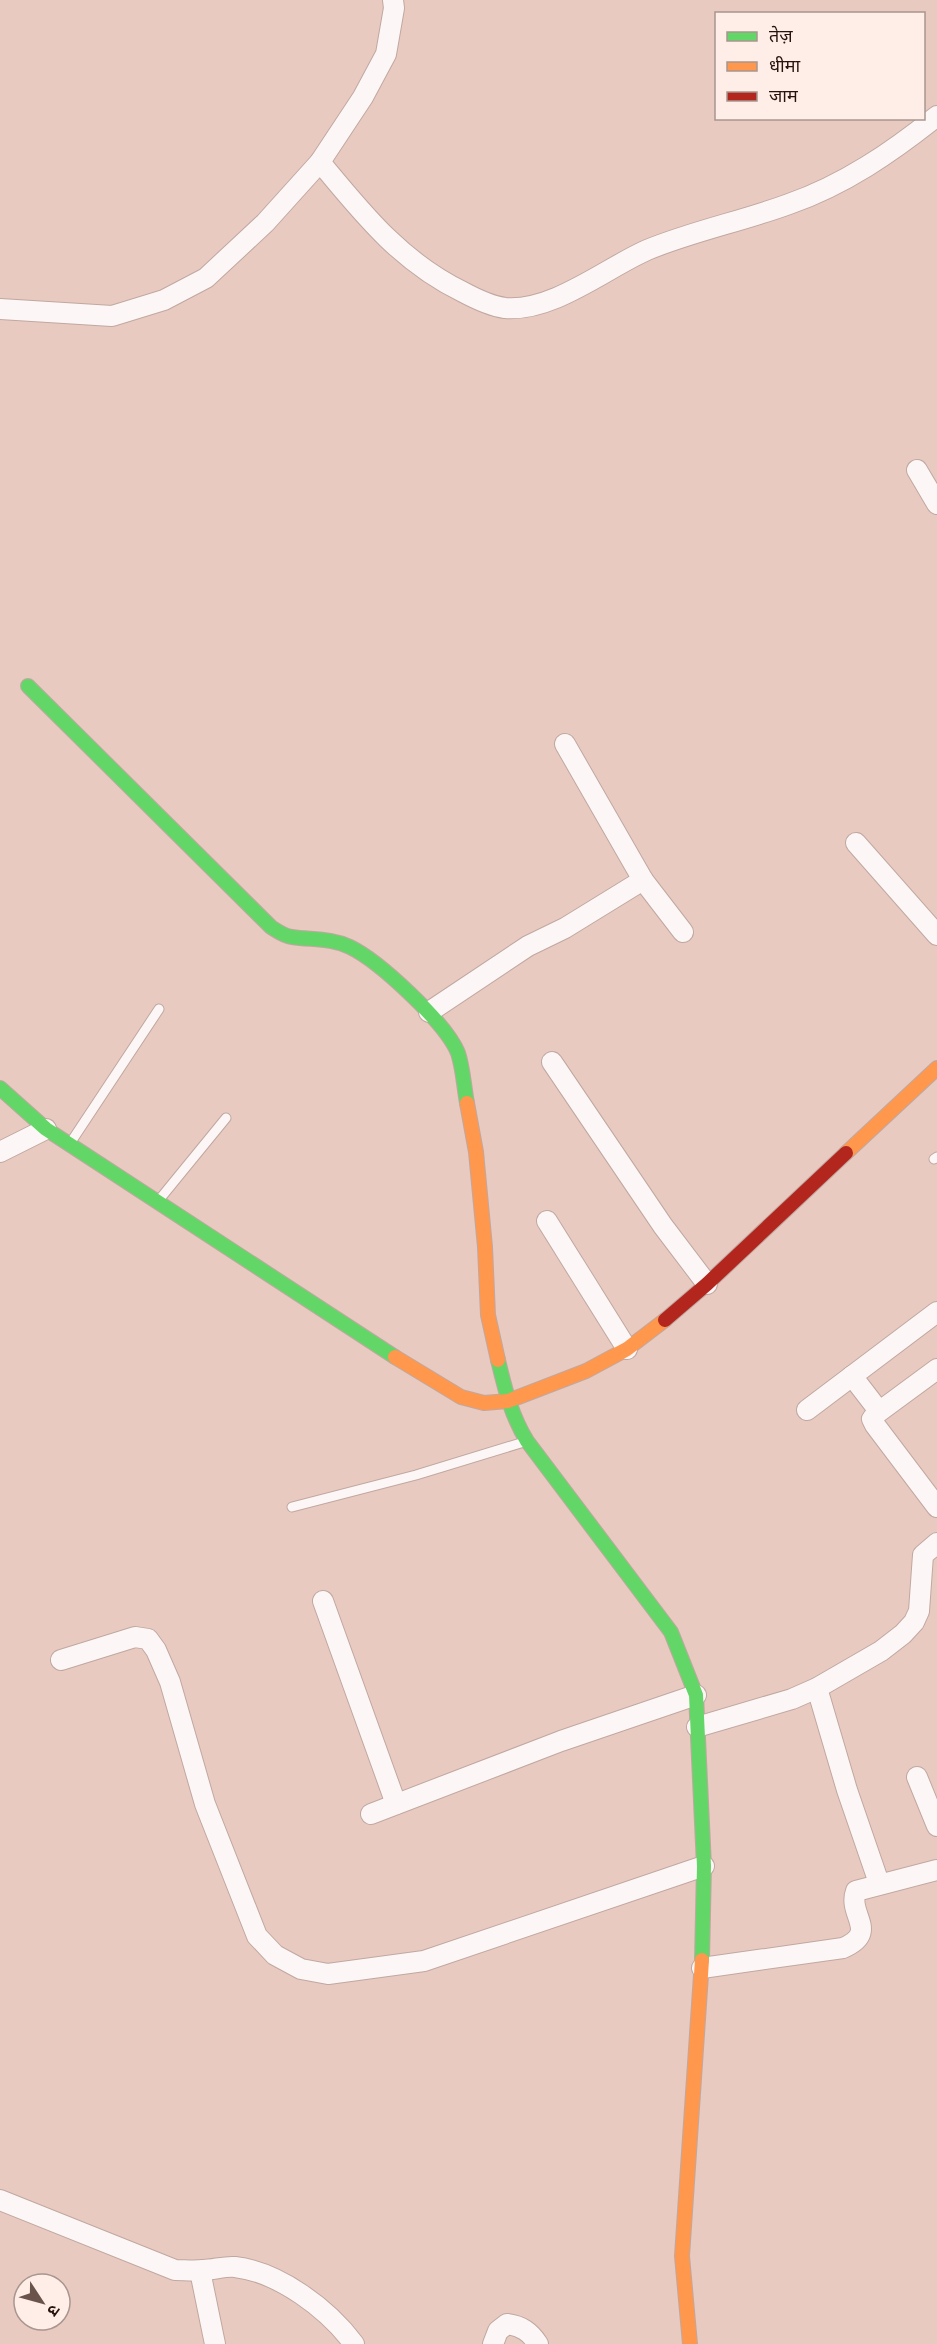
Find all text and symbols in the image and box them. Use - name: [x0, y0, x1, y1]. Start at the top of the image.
- legend: [715, 12, 925, 120]
- text: तेज़: [769, 25, 793, 46]
- text: धीमा: [769, 55, 800, 76]
- text: जाम: [769, 85, 799, 106]
- north arrow: [12, 2272, 72, 2332]
- text: उ: [43, 2301, 64, 2320]

